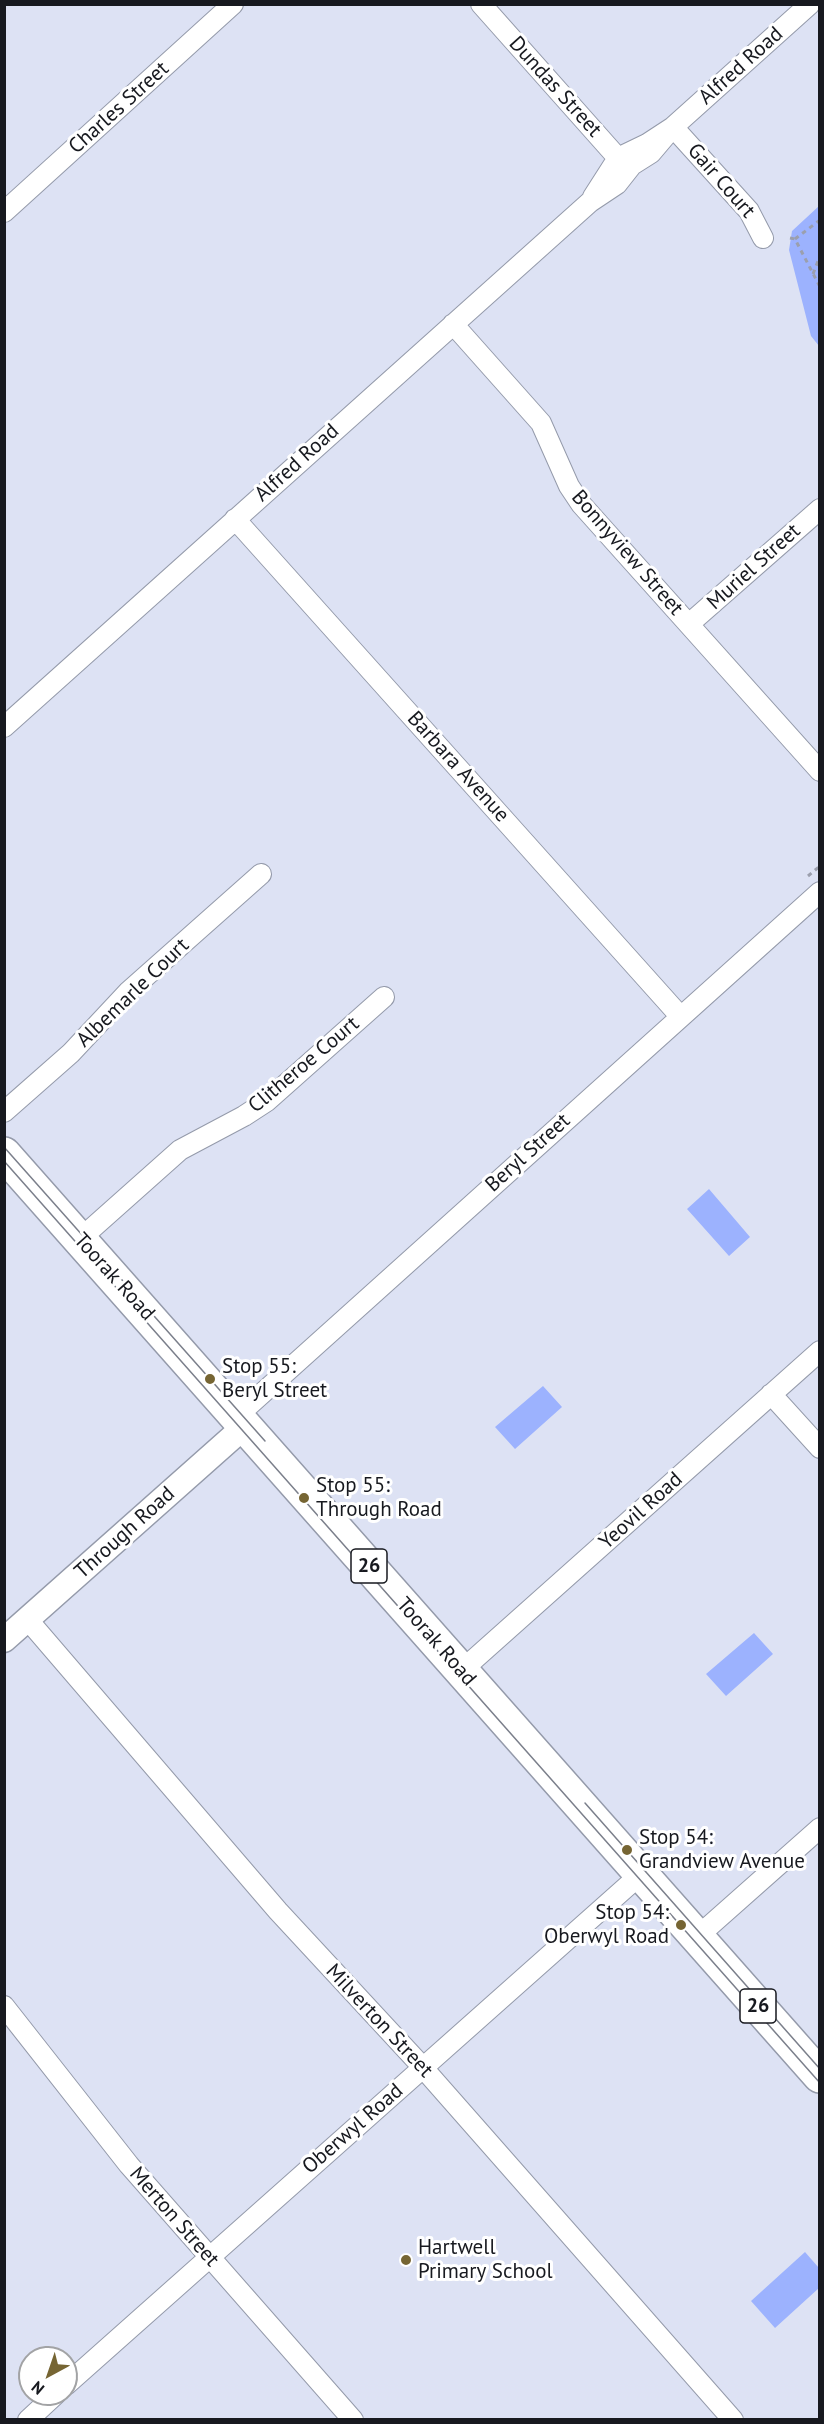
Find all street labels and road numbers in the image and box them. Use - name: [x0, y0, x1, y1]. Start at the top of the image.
- street label: Alfred Road: [694, 22, 788, 110]
- street label: Dundas Street: [503, 32, 607, 142]
- street label: Charles Street: [64, 57, 174, 159]
- street label: Gair Court: [682, 139, 760, 223]
- street label: Alfred Road: [250, 419, 344, 507]
- street label: Bonnyview Street: [566, 485, 688, 621]
- street label: Muriel Street: [702, 519, 806, 615]
- street label: Barbara Avenue: [402, 706, 514, 828]
- street label: Albemarle Court: [72, 933, 194, 1053]
- street label: Clitheroe Court: [244, 1012, 364, 1118]
- street label: Beryl Street: [480, 1108, 576, 1198]
- street label: Toorak Road: [68, 1228, 160, 1326]
- street label: Yeovil Road: [594, 1467, 688, 1555]
- street label: Through Road: [70, 1482, 180, 1584]
- road number: 26: [351, 1549, 387, 1583]
- street label: Toorak Road: [391, 1593, 481, 1691]
- street label: Milverton Street: [320, 1959, 438, 2083]
- road number: 26: [740, 1989, 776, 2023]
- street label: Oberwyl Road: [298, 2078, 408, 2180]
- street label: Merton Street: [124, 2162, 224, 2272]

